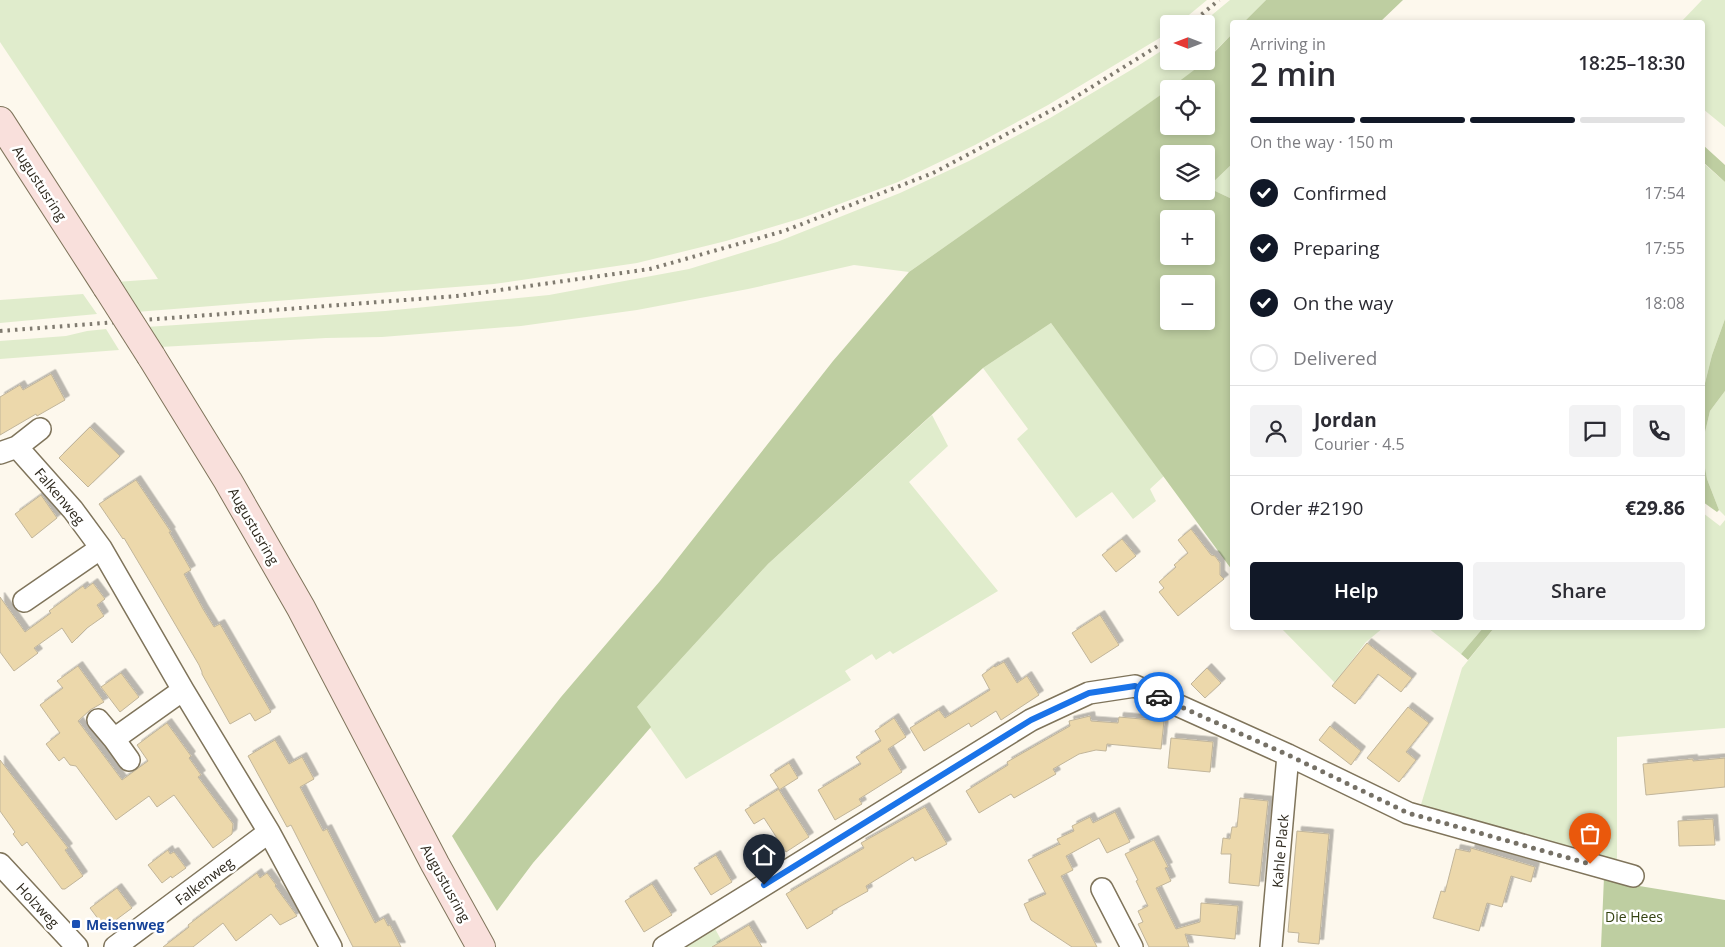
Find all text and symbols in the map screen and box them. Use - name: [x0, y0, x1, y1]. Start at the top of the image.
- north arrow: [1160, 15, 1215, 70]
- map controls: [1160, 15, 1215, 330]
- text: Arriving in: [1250, 33, 1326, 55]
- text: 18:25–18:30: [1578, 50, 1685, 76]
- text: 2 min: [1250, 52, 1336, 95]
- button: locate: [1160, 80, 1215, 135]
- text: On the way · 150 m: [1250, 131, 1393, 153]
- street label: Augustusring: [9, 142, 72, 225]
- button: layers: [1160, 145, 1215, 200]
- icon: check: [1250, 179, 1278, 207]
- text: Confirmed: [1293, 180, 1387, 206]
- text: 17:54: [1644, 182, 1685, 204]
- button: +: [1160, 210, 1215, 265]
- icon: check: [1250, 234, 1278, 262]
- text: Preparing: [1293, 235, 1380, 261]
- text: 17:55: [1644, 237, 1685, 259]
- button: −: [1160, 275, 1215, 330]
- icon: check: [1250, 289, 1278, 317]
- text: On the way: [1293, 290, 1393, 316]
- text: 18:08: [1644, 292, 1685, 314]
- text: Delivered: [1293, 345, 1377, 371]
- button: person: [1250, 405, 1302, 457]
- button: chat: [1569, 405, 1621, 457]
- button: phone: [1633, 405, 1685, 457]
- text: Jordan: [1314, 407, 1377, 433]
- text: Courier · 4.5: [1314, 433, 1405, 455]
- street label: Falkenweg: [31, 464, 90, 529]
- street label: Augustusring: [224, 484, 284, 568]
- text: Order #2190: [1250, 495, 1363, 521]
- text: €29.86: [1625, 495, 1685, 521]
- button: Help: [1250, 562, 1463, 620]
- button: Share: [1473, 562, 1685, 620]
- courier: [1134, 672, 1184, 722]
- icon: car: [1145, 683, 1173, 711]
- street label: Kahle Plack: [1267, 813, 1293, 889]
- pin: [1569, 813, 1611, 864]
- icon: bag: [1576, 820, 1604, 848]
- pin: [743, 834, 785, 885]
- street label: Augustusring: [417, 841, 475, 926]
- icon: home: [750, 841, 778, 869]
- street label: Falkenweg: [171, 853, 237, 909]
- street label: Holzweg: [12, 878, 64, 932]
- park label: Die Hees: [1605, 907, 1663, 926]
- place label: Meisenweg: [86, 915, 164, 934]
- marker: Meisenweg: [70, 918, 82, 930]

